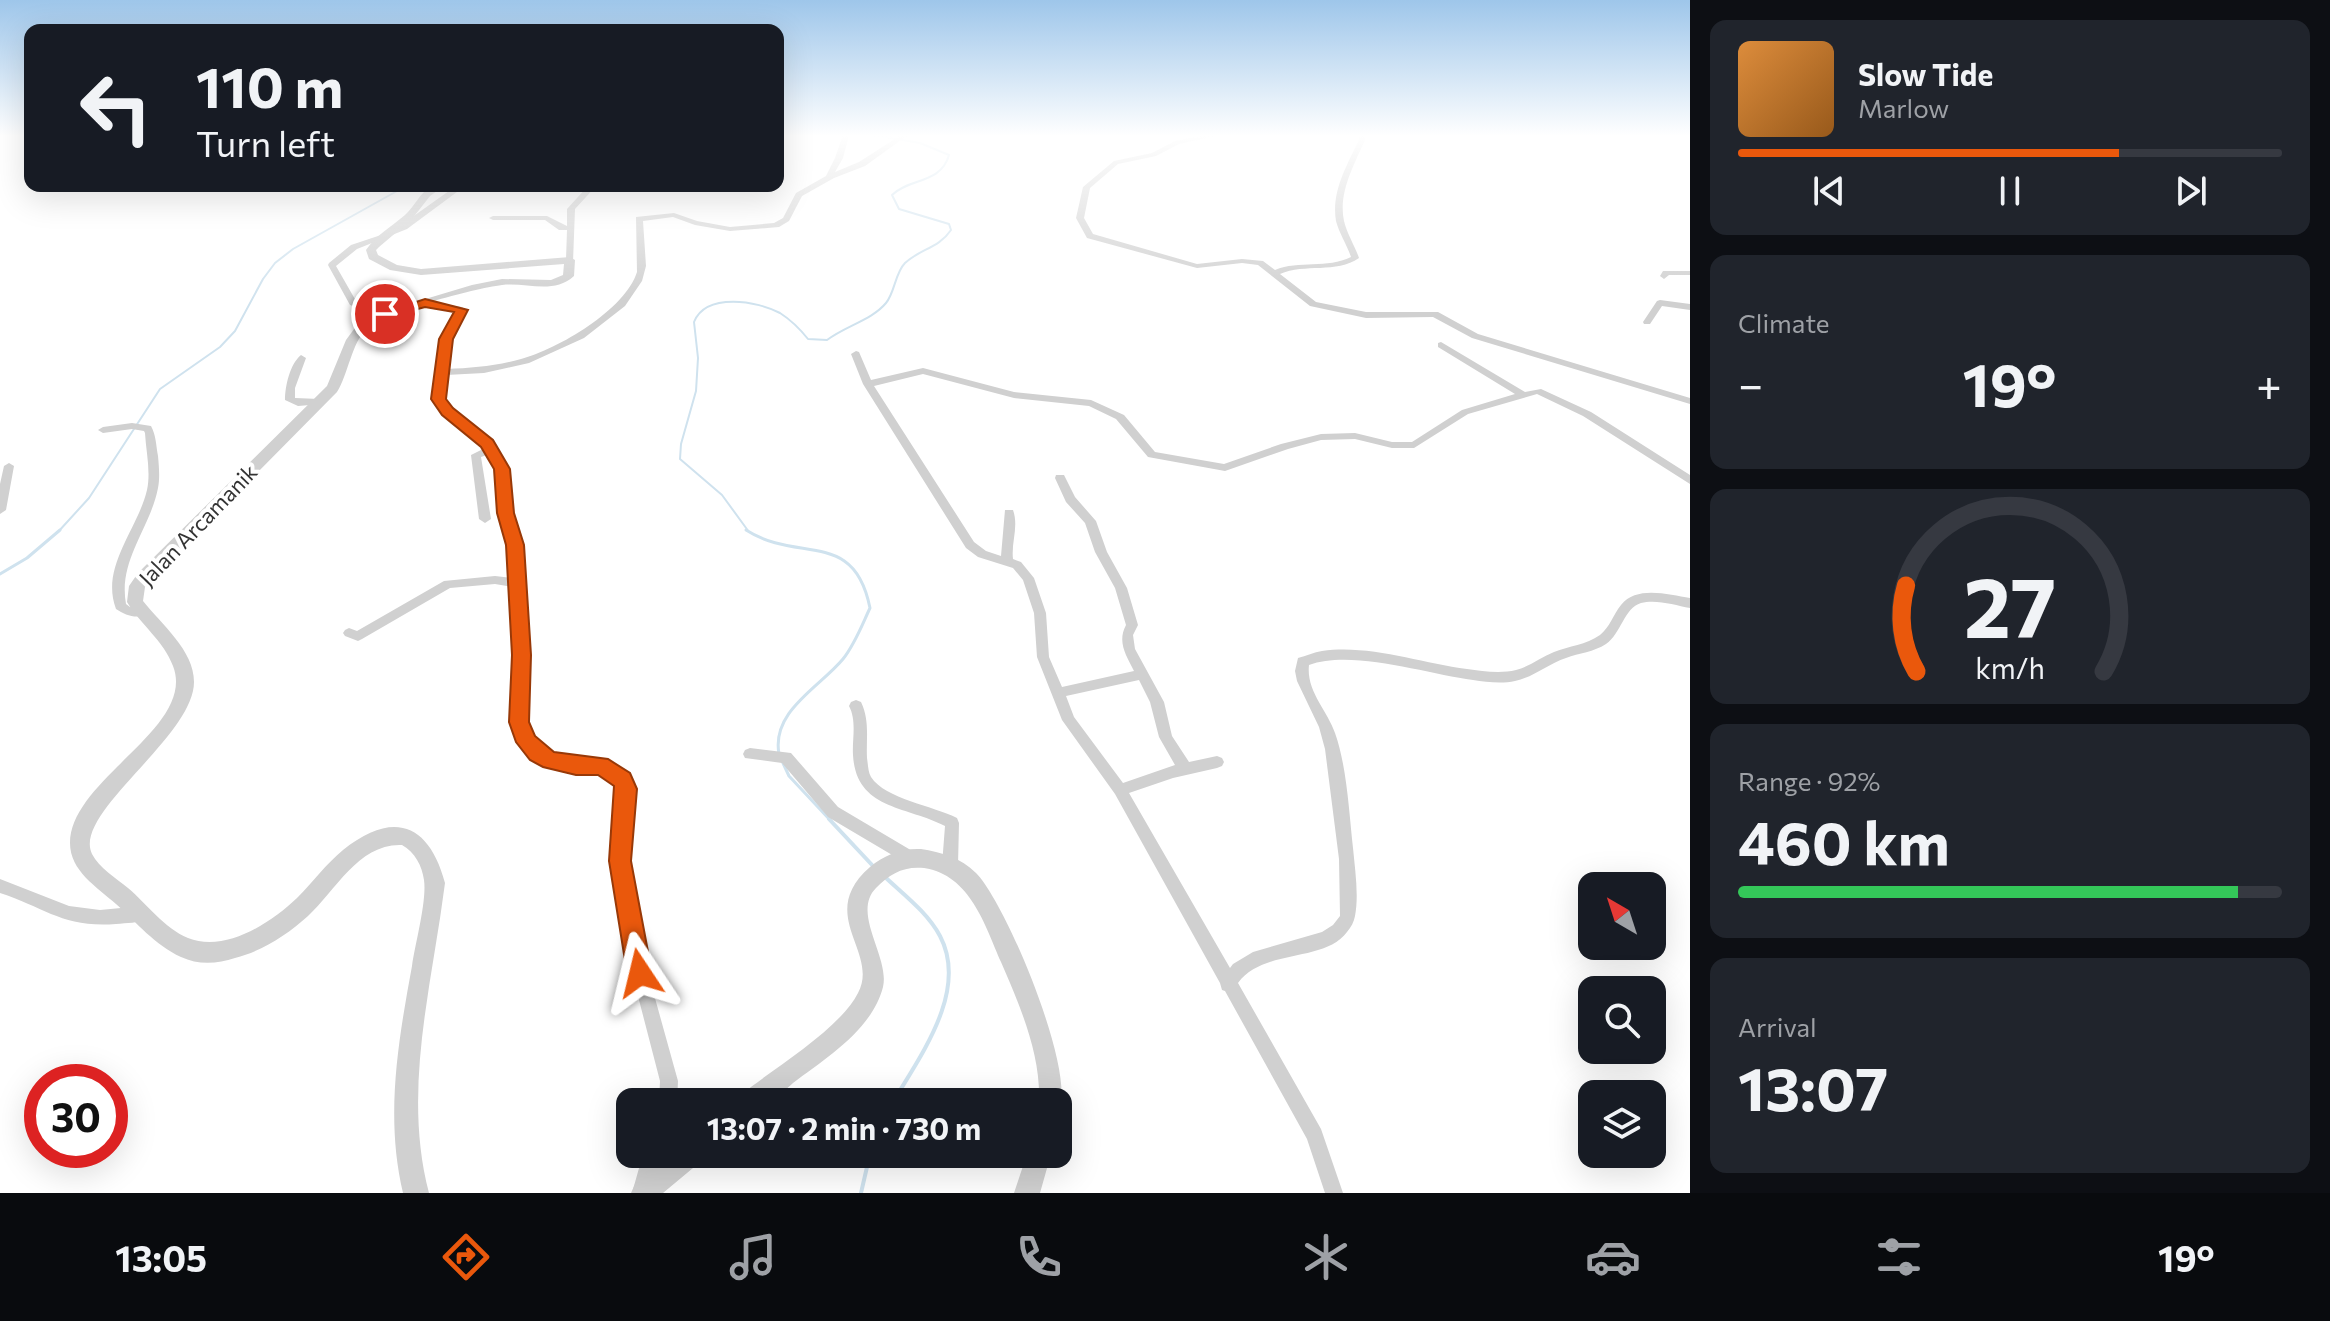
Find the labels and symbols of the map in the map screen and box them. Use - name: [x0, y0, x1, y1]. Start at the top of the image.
- pin: [351, 280, 419, 348]
- street label: Jalan Arcamanik: [133, 458, 263, 591]
- north arrow: [1578, 872, 1666, 960]
- position arrow: [598, 931, 682, 1015]
- speed limit sign: 30: [24, 1064, 128, 1168]

